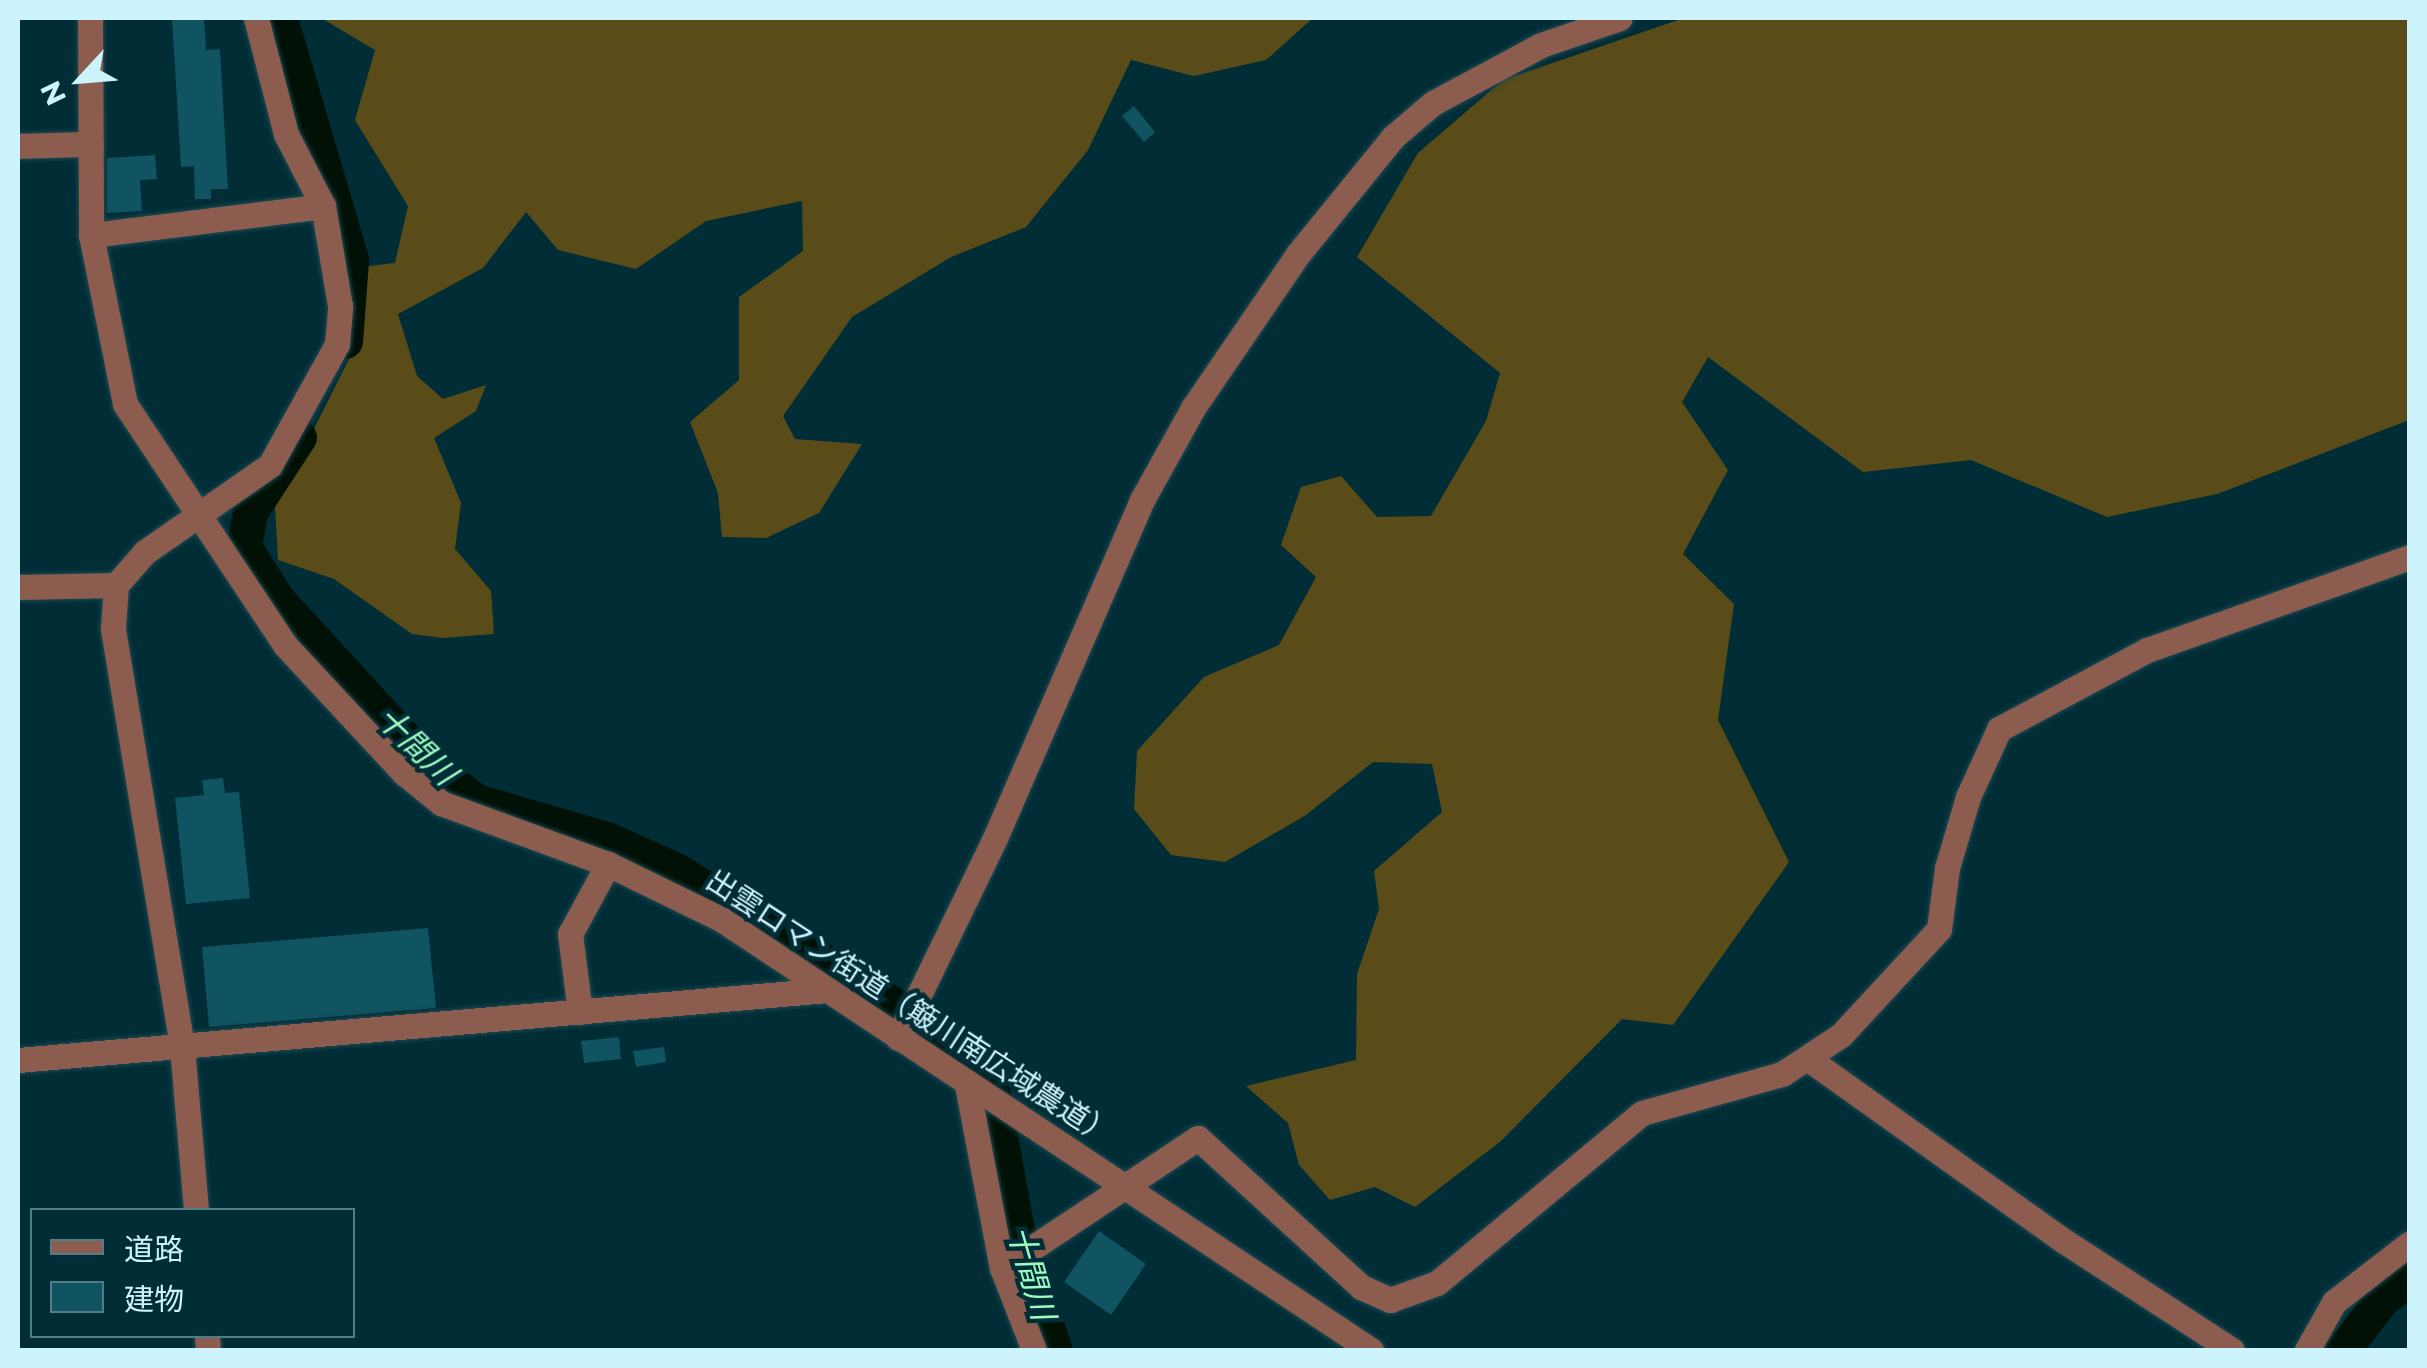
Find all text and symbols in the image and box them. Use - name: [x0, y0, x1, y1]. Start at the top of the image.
- north arrow: [30, 30, 130, 130]
- text: N: [33, 76, 73, 111]
- water label: 十間川: [368, 699, 464, 793]
- street label: 出雲ロマン街道（簸川南広域農道）: [699, 862, 1121, 1154]
- legend: [30, 1208, 355, 1338]
- water label: 十間川: [999, 1222, 1063, 1324]
- text: 道路: [124, 1231, 184, 1268]
- text: 建物: [124, 1281, 184, 1318]

